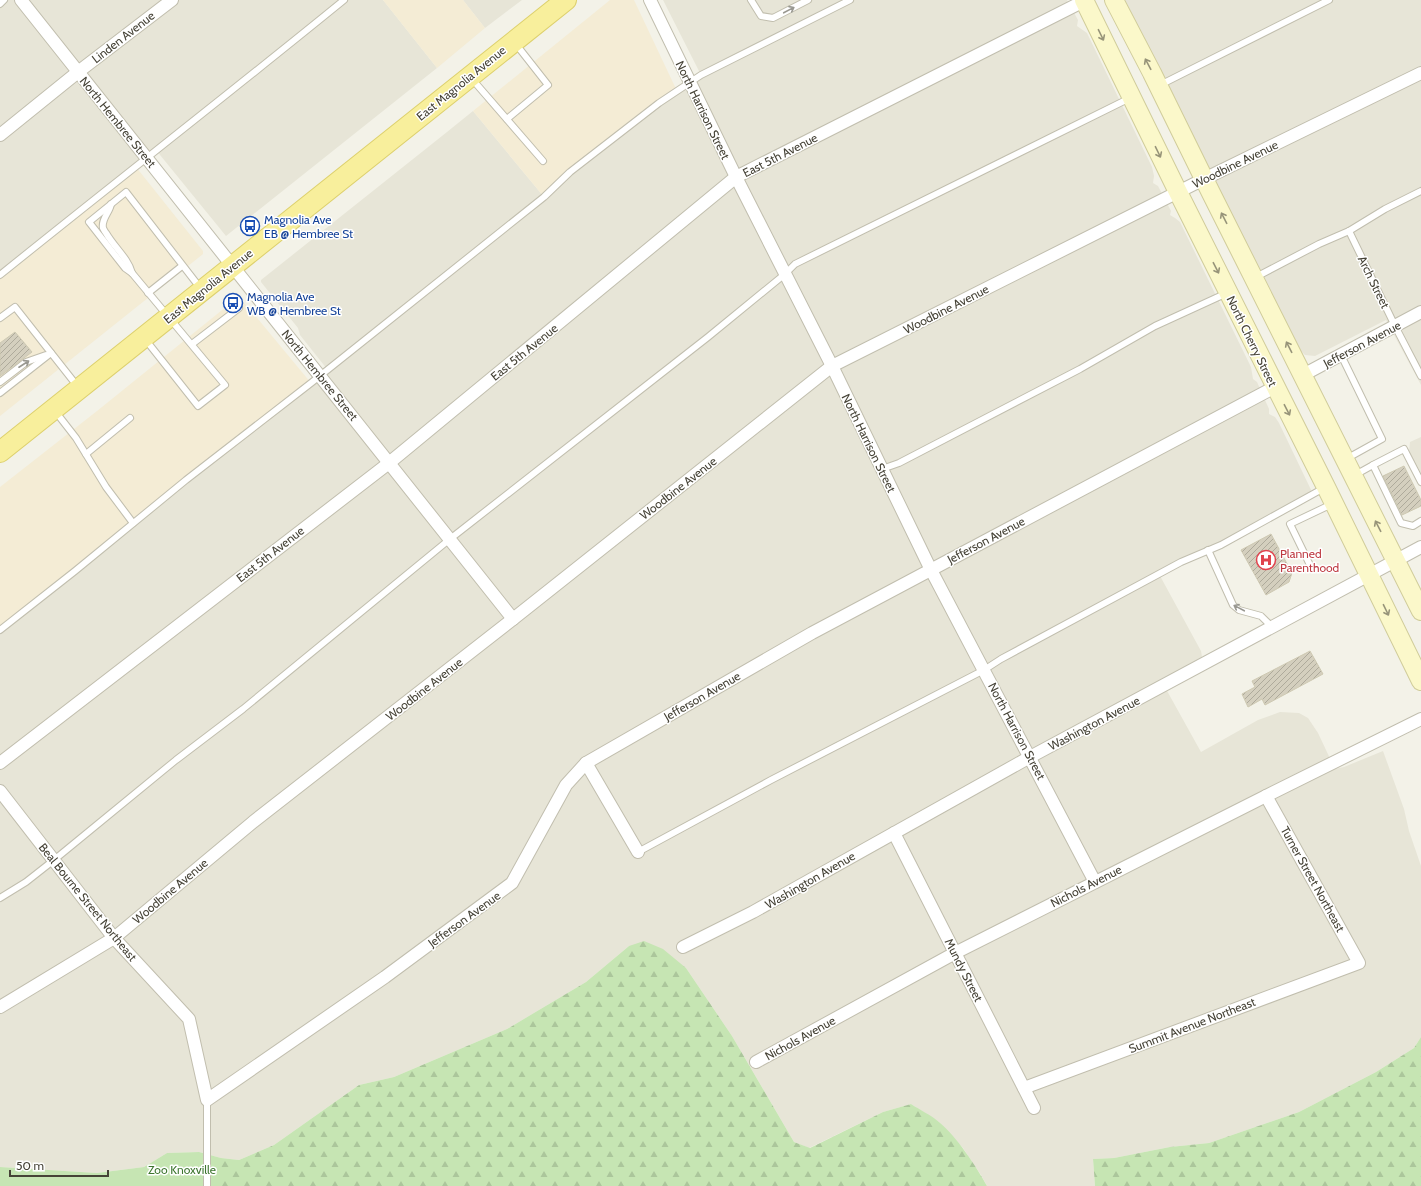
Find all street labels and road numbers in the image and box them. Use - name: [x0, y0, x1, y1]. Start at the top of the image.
- street label: Linden Avenue: [89, 8, 157, 66]
- street label: East Magnolia Avenue: [413, 42, 509, 124]
- street label: North Harrison Street: [673, 58, 733, 162]
- street label: North Hembree Street: [77, 73, 159, 171]
- street label: East 5th Avenue: [740, 130, 820, 180]
- street label: Woodbine Avenue: [1190, 137, 1280, 191]
- street label: East Magnolia Avenue: [160, 245, 256, 327]
- street label: Arch Street: [1355, 253, 1393, 311]
- street label: Woodbine Avenue: [901, 281, 991, 337]
- street label: North Cherry Street: [1224, 293, 1280, 389]
- street label: Jefferson Avenue: [1320, 317, 1403, 371]
- street label: East 5th Avenue: [487, 320, 561, 384]
- street label: North Hembree Street: [279, 326, 361, 424]
- street label: North Harrison Street: [839, 391, 899, 495]
- street label: Woodbine Avenue: [637, 453, 719, 523]
- street label: Jefferson Avenue: [944, 513, 1027, 567]
- street label: East 5th Avenue: [233, 523, 307, 585]
- street label: Woodbine Avenue: [383, 654, 465, 724]
- street label: Jefferson Avenue: [660, 668, 743, 724]
- street label: North Harrison Street: [985, 680, 1049, 782]
- street label: Washington Avenue: [1046, 693, 1142, 753]
- street label: Turner Street Northeast: [1278, 824, 1348, 934]
- street label: Beal Bourne Street Northeast: [36, 840, 140, 964]
- street label: Washington Avenue: [762, 848, 858, 912]
- street label: Woodbine Avenue: [129, 855, 211, 927]
- street label: Nichols Avenue: [1048, 862, 1124, 910]
- street label: Jefferson Avenue: [424, 888, 503, 951]
- street label: Mundy Street: [942, 936, 986, 1004]
- street label: Summit Avenue Northeast: [1127, 994, 1257, 1056]
- street label: Nichols Avenue: [762, 1013, 838, 1063]

